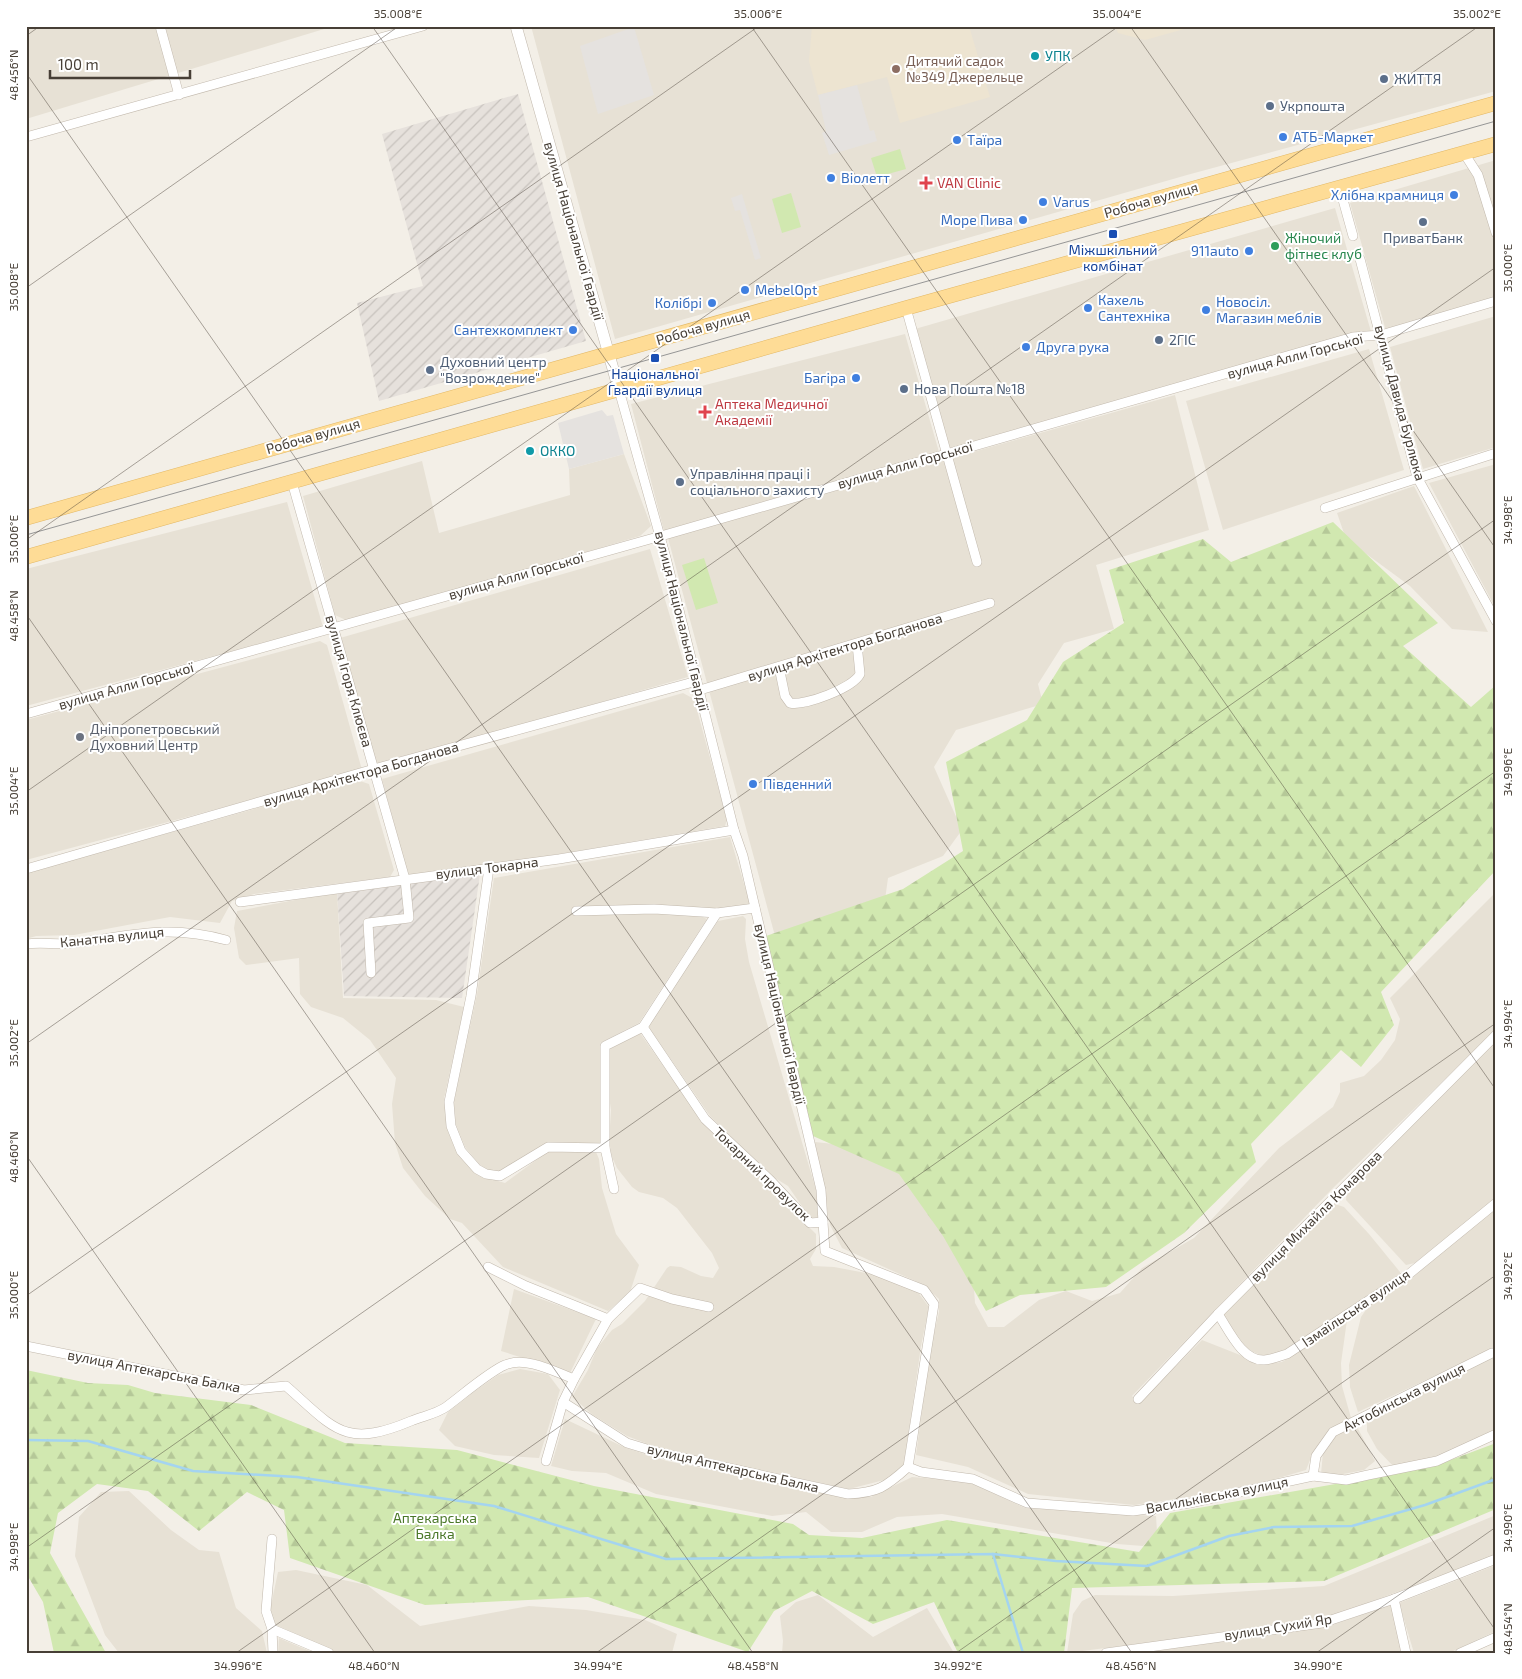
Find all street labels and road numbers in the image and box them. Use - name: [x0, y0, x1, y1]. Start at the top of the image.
- street label: вулиця Національної Гвардії: [541, 140, 608, 323]
- street label: Робоча вулиця: [1102, 178, 1200, 221]
- street label: Робоча вулиця: [654, 305, 752, 348]
- street label: вулиця Давида Бурлюка: [1372, 323, 1429, 483]
- street label: вулиця Алли Горської: [1225, 329, 1365, 382]
- street label: Робоча вулиця: [264, 414, 362, 457]
- street label: вулиця Алли Горської: [835, 437, 975, 492]
- street label: вулиця Національної Гвардії: [652, 529, 713, 713]
- street label: вулиця Алли Горської: [446, 548, 586, 603]
- street label: вулиця Архітектора Богданова: [746, 609, 944, 684]
- street label: вулиця Ігоря Клюєва: [322, 613, 376, 749]
- street label: вулиця Алли Горської: [56, 658, 196, 713]
- street label: вулиця Архітектора Богданова: [261, 737, 461, 810]
- street label: вулиця Токарна: [434, 853, 539, 882]
- street label: вулиця Національної Гвардії: [751, 922, 810, 1106]
- street label: Канатна вулиця: [59, 923, 165, 950]
- street label: Токарний провулок: [710, 1123, 815, 1225]
- street label: вулиця Михайла Комарова: [1247, 1147, 1385, 1285]
- street label: Ізмаїльська вулиця: [1299, 1265, 1413, 1350]
- street label: вулиця Аптекарська Балка: [66, 1345, 242, 1396]
- street label: Актобинська вулиця: [1340, 1358, 1468, 1435]
- street label: вулиця Аптекарська Балка: [645, 1439, 821, 1496]
- street label: Васильківська вулиця: [1144, 1472, 1289, 1517]
- street label: вулиця Сухий Яр: [1223, 1610, 1333, 1643]

